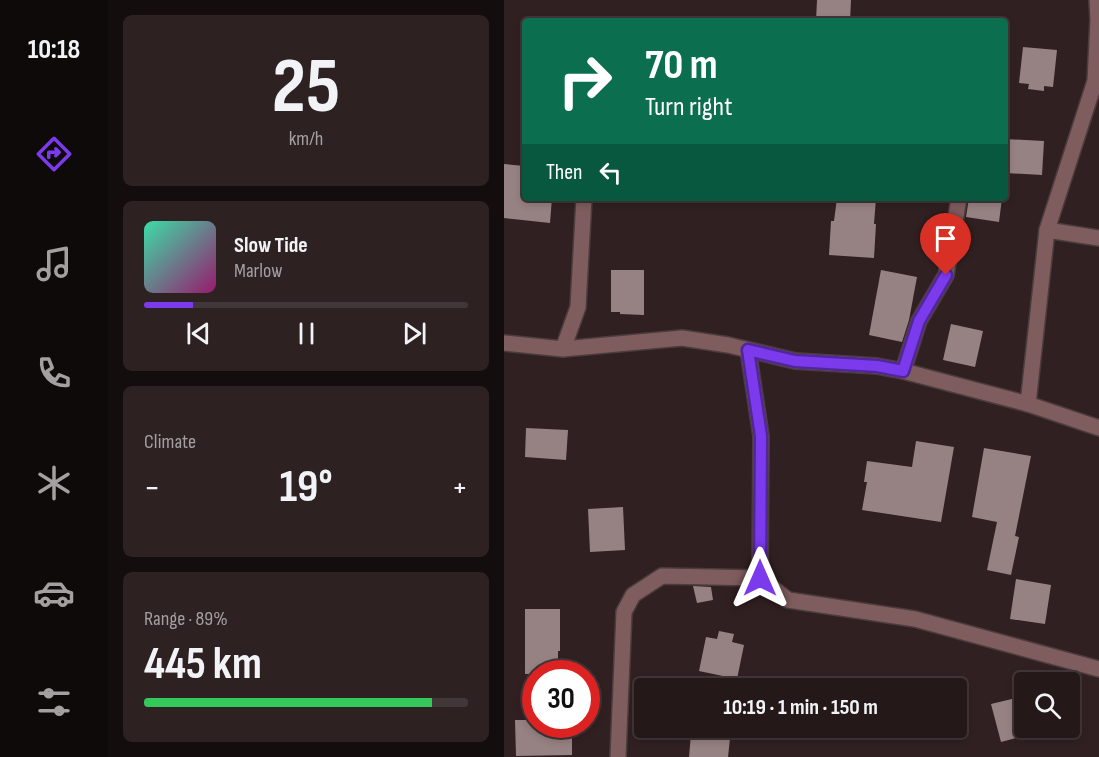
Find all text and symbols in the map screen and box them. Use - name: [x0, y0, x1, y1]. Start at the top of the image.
- text: 10:18: [28, 34, 80, 66]
- text: 70 m: [645, 40, 718, 91]
- text: 25: [272, 41, 340, 134]
- icon: right: [546, 42, 624, 120]
- text: Turn right: [645, 91, 732, 123]
- text: km/h: [289, 127, 323, 151]
- icon: directions: [33, 133, 75, 175]
- icon: left: [594, 156, 627, 189]
- text: Then: [546, 159, 582, 186]
- pin: [920, 213, 971, 275]
- icon: arrive: [929, 222, 962, 255]
- text: Slow Tide: [234, 232, 308, 259]
- icon: music: [33, 243, 75, 285]
- text: Marlow: [234, 259, 282, 283]
- icon: previous: [182, 317, 215, 350]
- icon: pause: [290, 317, 323, 350]
- icon: next: [398, 317, 431, 350]
- icon: phone: [33, 352, 75, 394]
- text: Climate: [144, 430, 196, 454]
- text: 19°: [279, 460, 333, 515]
- icon: climate: [33, 462, 75, 504]
- text: −: [144, 468, 160, 508]
- text: +: [452, 468, 468, 508]
- position arrow: [728, 546, 792, 610]
- icon: car: [33, 572, 75, 614]
- text: Range · 89%: [144, 607, 228, 631]
- text: 445 km: [144, 637, 262, 692]
- speed limit sign: 30: [522, 660, 600, 738]
- map controls: [1014, 672, 1080, 738]
- button: search: [1014, 672, 1080, 738]
- icon: filters: [33, 681, 75, 723]
- text: 10:19 · 1 min · 150 m: [723, 694, 878, 721]

